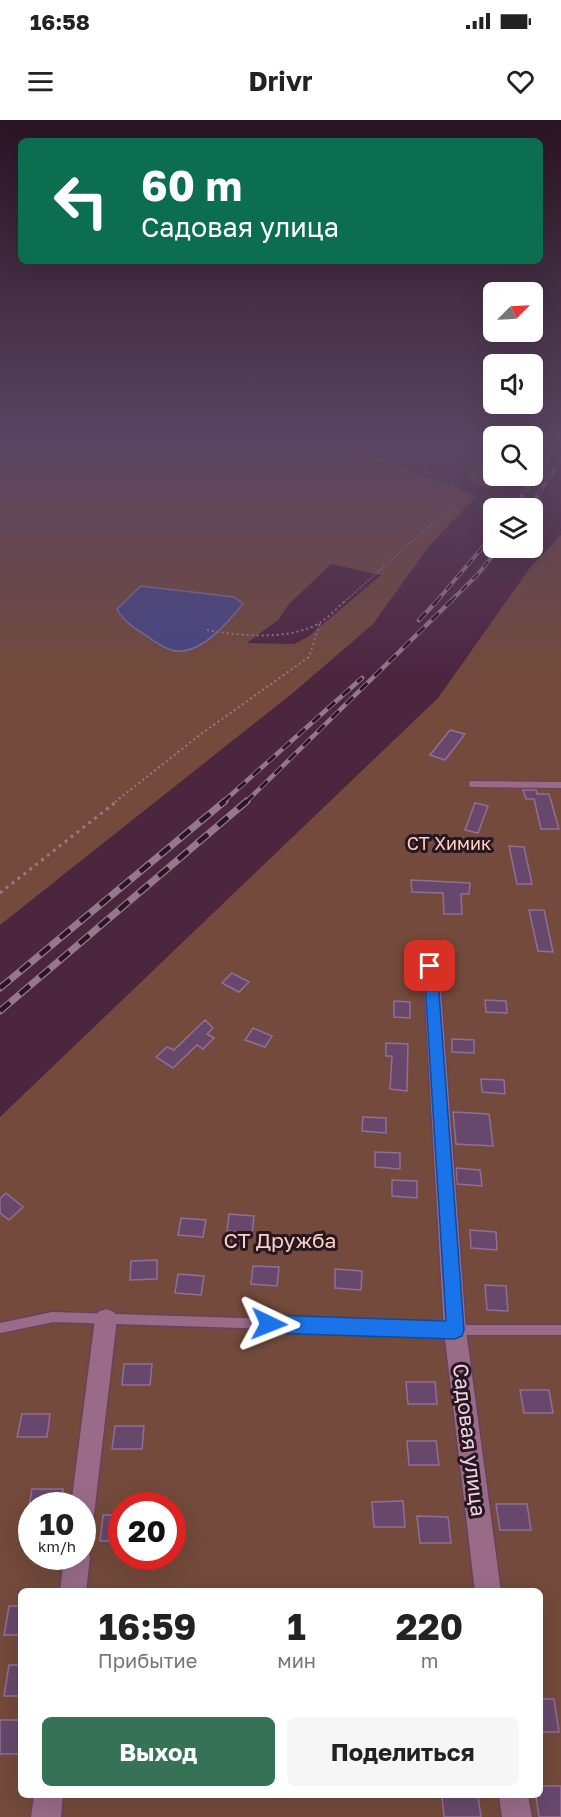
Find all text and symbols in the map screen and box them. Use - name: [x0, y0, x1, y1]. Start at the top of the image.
- text: 16:58: [30, 8, 90, 35]
- icon: menu: [24, 65, 57, 98]
- text: Drivr: [249, 65, 312, 97]
- icon: heart: [504, 65, 537, 98]
- text: 60 m: [141, 160, 242, 210]
- icon: left: [42, 162, 120, 240]
- text: Садовая улица: [141, 211, 339, 243]
- north arrow: [483, 282, 543, 342]
- map controls: [483, 282, 543, 558]
- button: sound: [483, 354, 543, 414]
- button: search: [483, 426, 543, 486]
- button: layers: [483, 498, 543, 558]
- park label: СТ Химик: [407, 832, 491, 854]
- pin: [404, 940, 455, 991]
- icon: arrive: [413, 949, 446, 982]
- park label: СТ Дружба: [224, 1227, 336, 1253]
- position arrow: [237, 1292, 301, 1356]
- street label: Садовая улица: [448, 1362, 492, 1518]
- speed limit sign: 20: [108, 1492, 186, 1570]
- text: 10: [40, 1506, 74, 1542]
- text: km/h: [38, 1537, 76, 1555]
- text: 16:59: [99, 1605, 196, 1648]
- text: 1: [287, 1605, 306, 1648]
- text: 220: [396, 1605, 463, 1648]
- text: Прибытие: [98, 1648, 197, 1672]
- text: мин: [277, 1648, 316, 1672]
- text: m: [421, 1648, 438, 1672]
- button: Выход: [42, 1717, 275, 1786]
- button: Поделиться: [287, 1717, 519, 1786]

